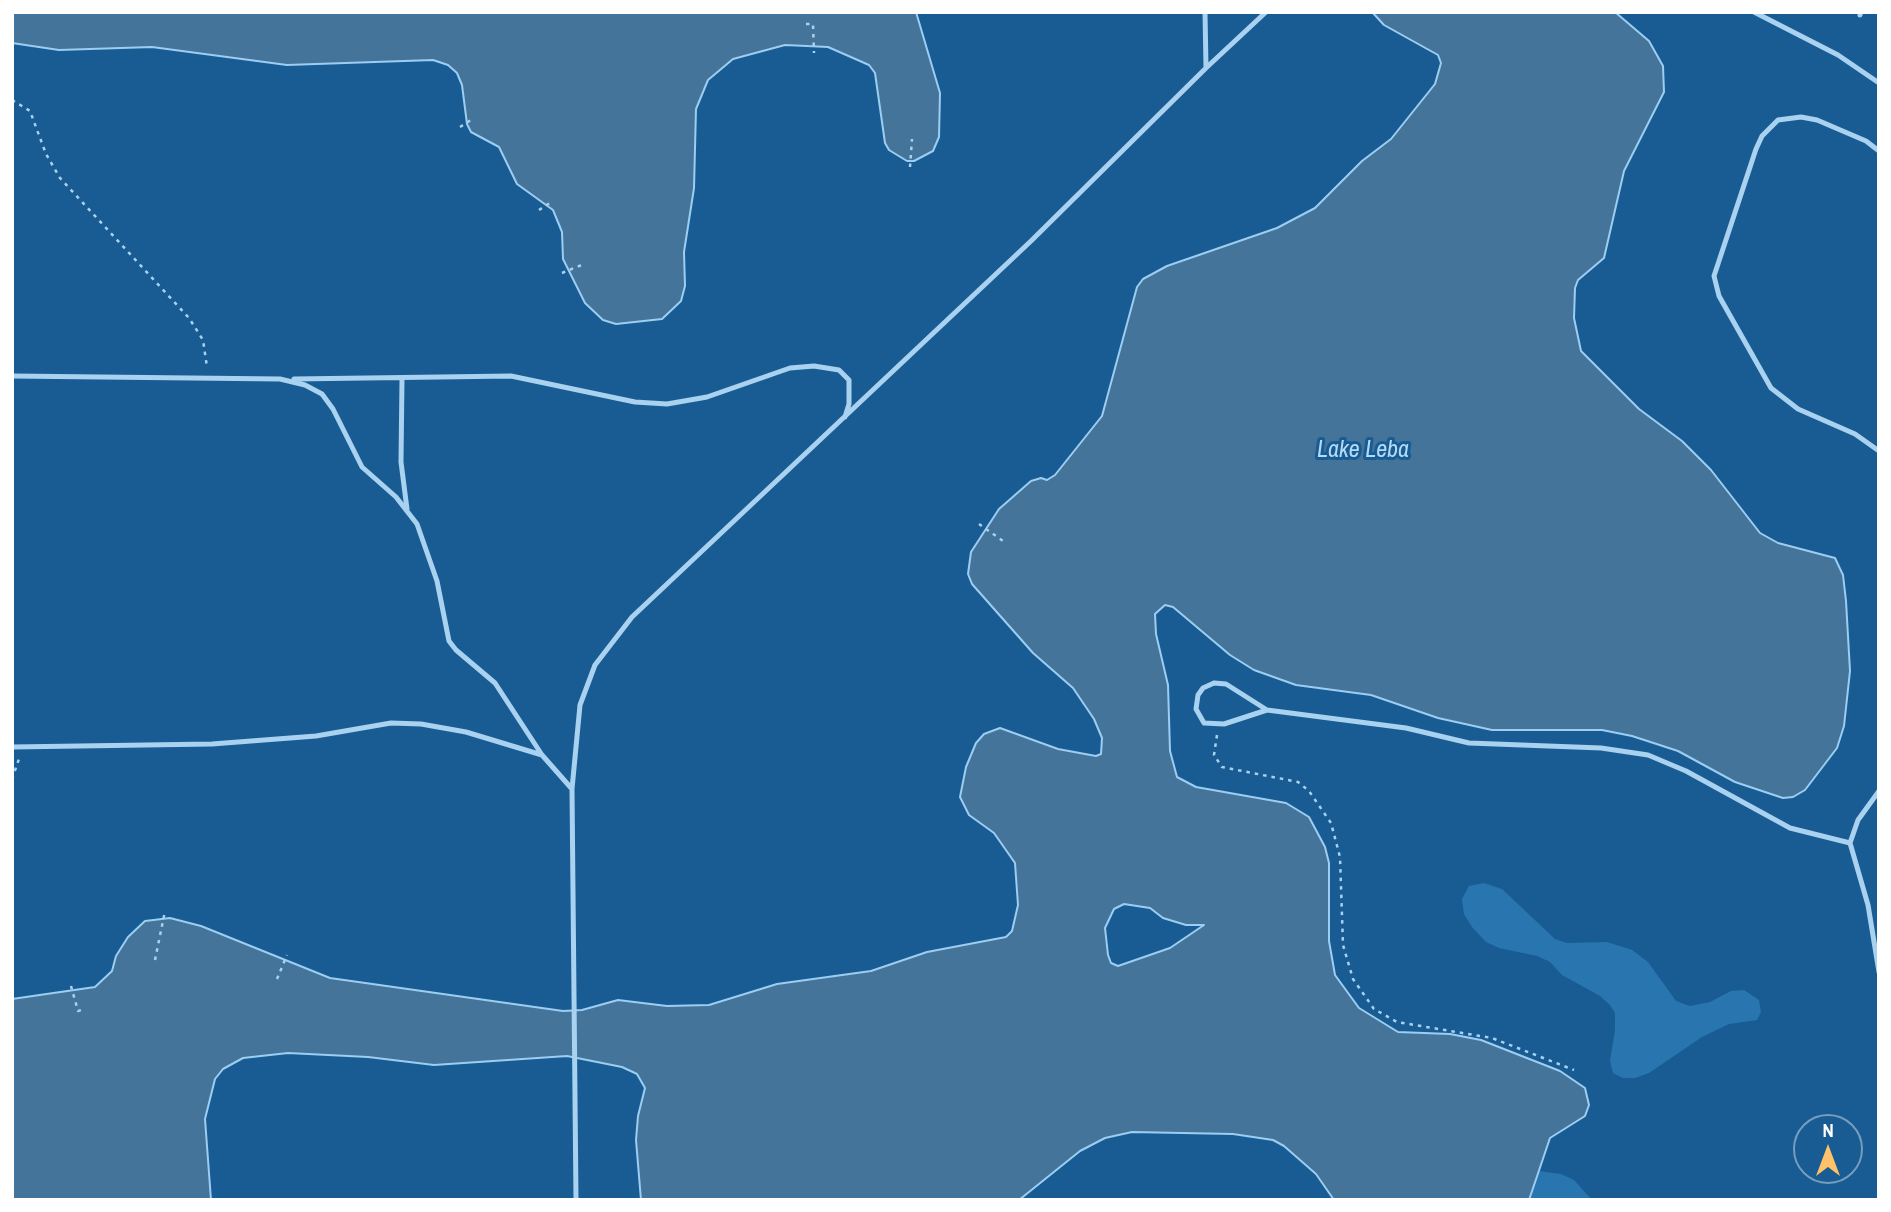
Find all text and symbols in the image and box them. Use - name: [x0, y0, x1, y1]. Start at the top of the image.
- water label: Lake Leba: [1317, 437, 1409, 465]
- north arrow: [1793, 1114, 1863, 1184]
- text: N: [1822, 1117, 1834, 1143]

